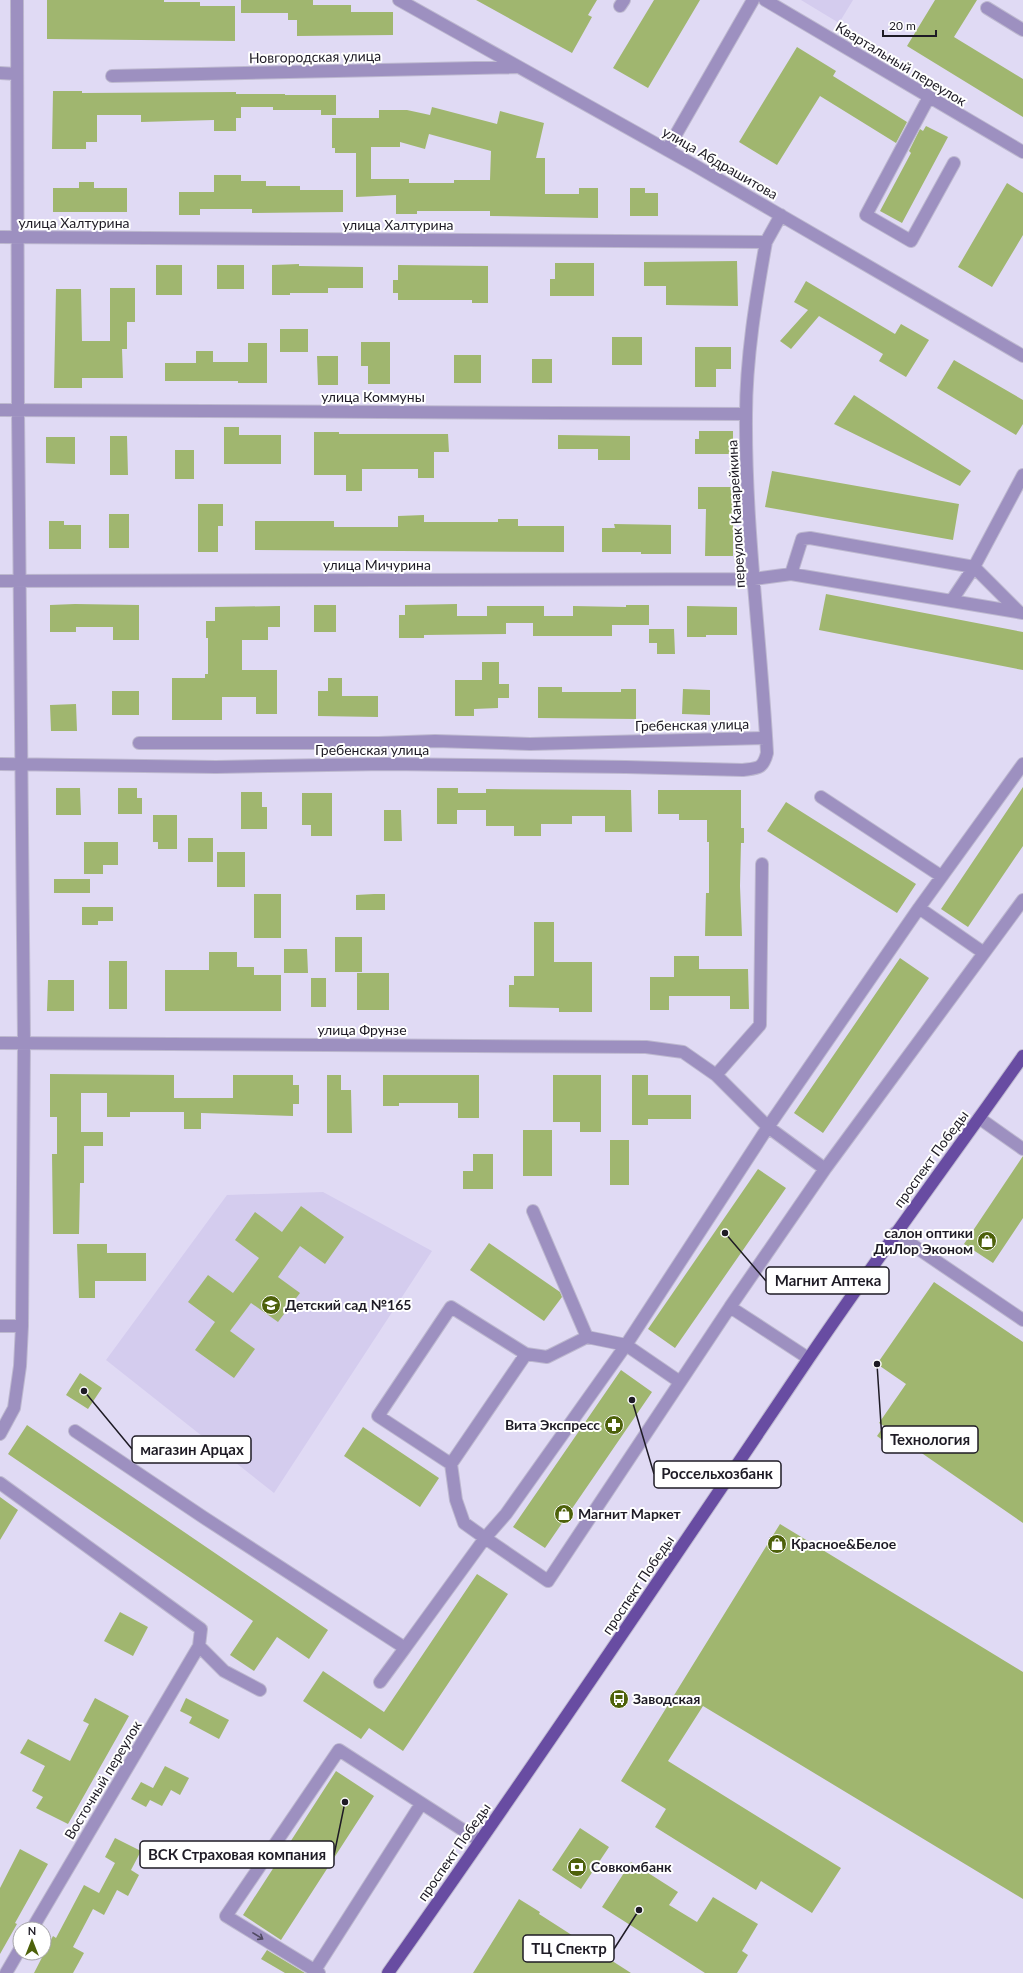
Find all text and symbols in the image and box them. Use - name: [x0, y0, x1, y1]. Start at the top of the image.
- scale bar: [883, 12, 936, 38]
- street label: Квартальный переулок: [833, 18, 970, 110]
- text: 20 m: [889, 18, 916, 33]
- street label: Новгородская улица: [249, 47, 381, 66]
- street label: улица Абдрашитова: [659, 123, 781, 203]
- street label: улица Халтурина: [19, 214, 130, 231]
- street label: улица Халтурина: [343, 216, 454, 233]
- street label: улица Коммуны: [321, 388, 425, 405]
- street label: переулок Канарейкина: [723, 439, 748, 589]
- street label: улица Мичурина: [323, 556, 431, 573]
- street label: Гребенская улица: [635, 715, 749, 734]
- street label: Гребенская улица: [315, 741, 429, 758]
- street label: улица Фрунзе: [317, 1021, 407, 1038]
- street label: проспект Победы: [890, 1107, 972, 1211]
- place label: салон оптики ДиЛор Эконом: [873, 1224, 973, 1257]
- shop icon: салон оптики ДиЛор Эконом: [976, 1230, 998, 1252]
- callout: Магнит Аптека: [766, 1267, 889, 1294]
- text: Магнит Аптека: [775, 1271, 881, 1289]
- school or university icon: Детский сад №165: [260, 1294, 282, 1316]
- place label: Детский сад №165: [285, 1296, 411, 1313]
- pharmacy icon: Вита Экспресс: [603, 1414, 625, 1436]
- place label: Вита Экспресс: [505, 1416, 600, 1433]
- callout: Технология: [882, 1426, 978, 1453]
- text: Технология: [890, 1430, 970, 1448]
- callout: магазин Арцах: [132, 1436, 251, 1463]
- text: магазин Арцах: [140, 1440, 244, 1458]
- callout: Россельхозбанк: [654, 1461, 781, 1488]
- text: Россельхозбанк: [661, 1464, 774, 1482]
- shop icon: Магнит Маркет: [553, 1503, 575, 1525]
- place label: Магнит Маркет: [578, 1505, 682, 1522]
- street label: проспект Победы: [598, 1532, 677, 1637]
- shop icon: Красное&Белое: [766, 1533, 788, 1555]
- place label: Красное&Белое: [791, 1535, 897, 1552]
- bus stop icon: Заводская: [608, 1688, 630, 1710]
- place label: Заводская: [633, 1690, 700, 1707]
- street label: Восточный переулок: [60, 1717, 145, 1842]
- street label: проспект Победы: [413, 1799, 494, 1904]
- callout: ВСК Страховая компания: [140, 1841, 334, 1868]
- text: ВСК Страховая компания: [148, 1845, 326, 1863]
- bank icon: Совкомбанк: [566, 1856, 588, 1878]
- place label: Совкомбанк: [591, 1858, 672, 1875]
- north arrow: [12, 1921, 52, 1961]
- text: N: [28, 1924, 36, 1937]
- one-way arrow: [252, 1932, 264, 1940]
- callout: ТЦ Спектр: [523, 1935, 614, 1962]
- text: ТЦ Спектр: [531, 1939, 607, 1957]

